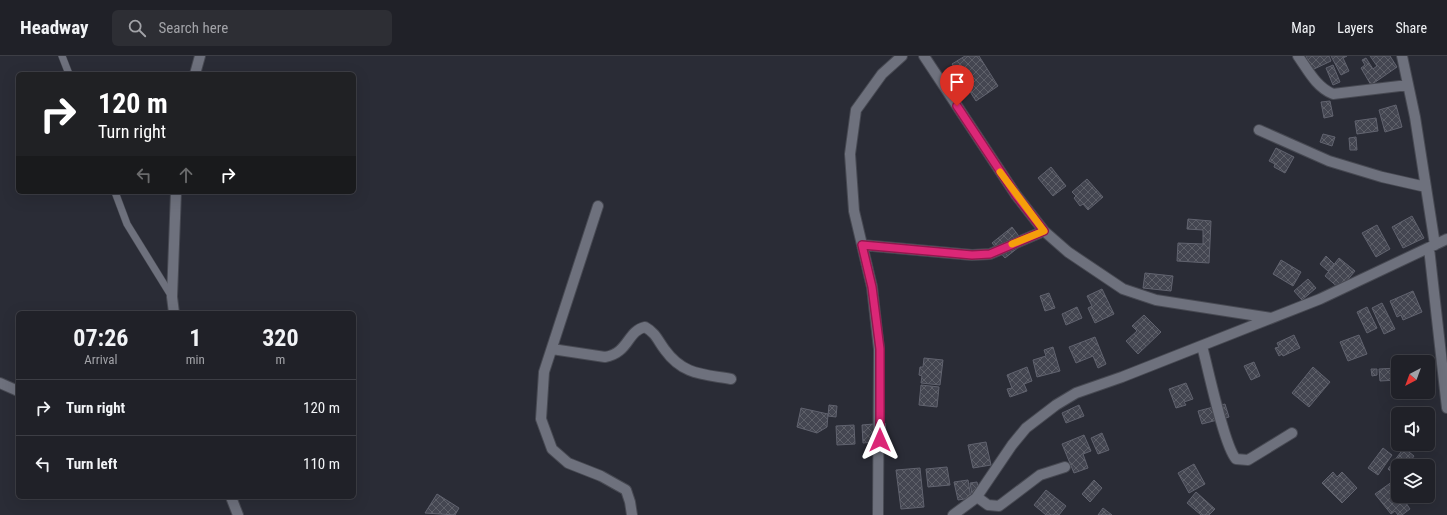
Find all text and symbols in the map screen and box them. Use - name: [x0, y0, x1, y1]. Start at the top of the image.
- search box: [112, 10, 392, 46]
- text: Headway: [20, 16, 88, 39]
- icon: search: [126, 17, 148, 39]
- text: Search here: [158, 19, 228, 37]
- text: Map: [1291, 20, 1315, 36]
- text: Layers: [1337, 20, 1374, 36]
- text: Share: [1396, 20, 1427, 36]
- pin: [940, 65, 974, 106]
- icon: arrive: [946, 71, 968, 93]
- text: 120 m: [98, 87, 168, 120]
- icon: right: [32, 88, 84, 140]
- text: Turn right: [98, 121, 166, 142]
- icon: left: [133, 164, 155, 186]
- icon: ahead: [175, 164, 197, 186]
- icon: right: [217, 164, 239, 186]
- text: 07:26: [73, 324, 128, 352]
- text: 1: [189, 324, 201, 352]
- text: 320: [262, 324, 299, 352]
- text: Arrival: [84, 352, 117, 367]
- text: min: [186, 352, 205, 367]
- text: m: [276, 352, 285, 367]
- north arrow: [1391, 355, 1435, 399]
- map controls: [1391, 355, 1435, 503]
- icon: right: [32, 397, 54, 419]
- text: Turn right: [66, 399, 125, 417]
- text: 120 m: [303, 399, 340, 417]
- button: sound: [1391, 407, 1435, 451]
- position arrow: [859, 419, 901, 461]
- icon: left: [32, 453, 54, 475]
- text: Turn left: [66, 455, 117, 473]
- text: 110 m: [303, 455, 340, 473]
- button: layers: [1391, 459, 1435, 503]

